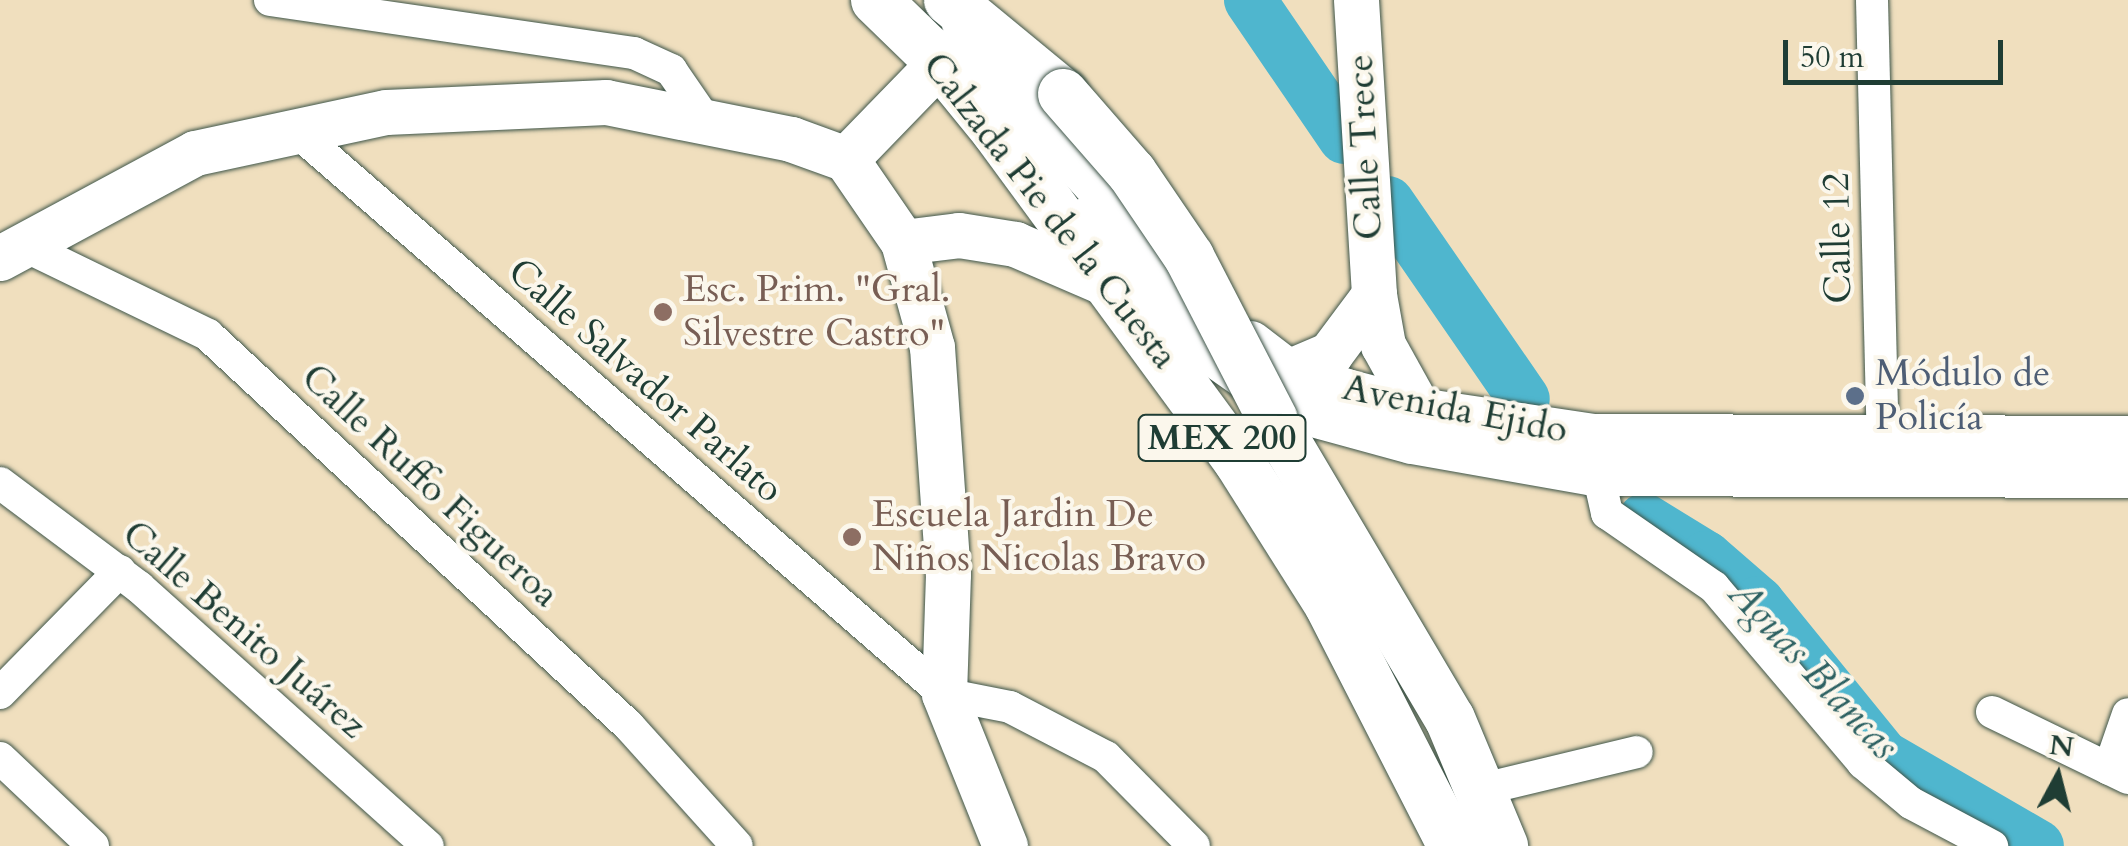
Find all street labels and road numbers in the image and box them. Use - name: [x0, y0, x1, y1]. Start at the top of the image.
- street label: Calzada Pie de la Cuesta: [913, 44, 1187, 378]
- street label: Calle Trece: [1337, 53, 1393, 241]
- street label: Calle 12: [1814, 172, 1862, 304]
- street label: Calle Salvador Parlato: [498, 249, 792, 513]
- street label: Calle Ruffo Figueroa: [292, 355, 568, 617]
- street label: Avenida Ejido: [1339, 365, 1571, 453]
- road number: MEX 200: [1137, 408, 1307, 468]
- street label: Calle Benito Juárez: [113, 512, 375, 748]

